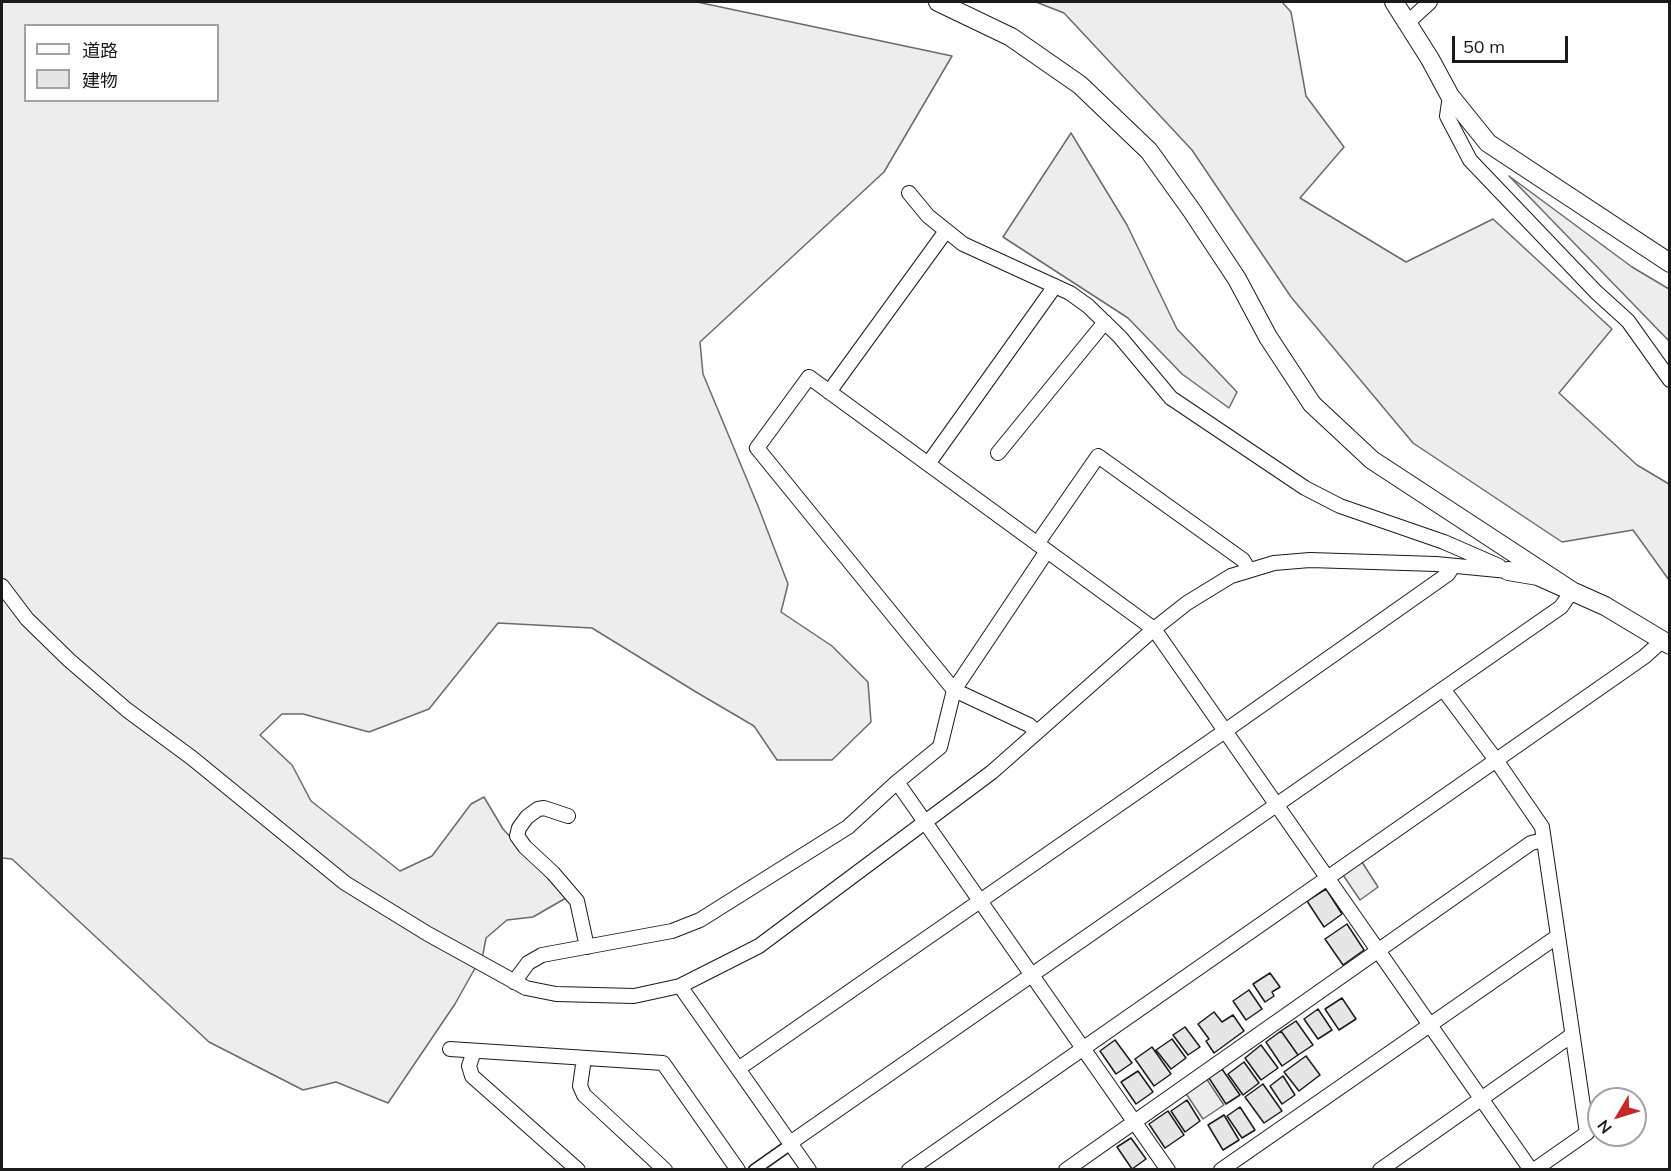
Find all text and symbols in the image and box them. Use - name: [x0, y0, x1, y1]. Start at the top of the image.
- legend: [24, 24, 219, 102]
- scale bar: [1455, 24, 1570, 62]
- text: 50 m: [1463, 35, 1505, 58]
- text: 道路: [82, 39, 118, 62]
- text: 建物: [82, 69, 118, 92]
- north arrow: [1587, 1087, 1647, 1147]
- text: N: [1593, 1116, 1616, 1138]

